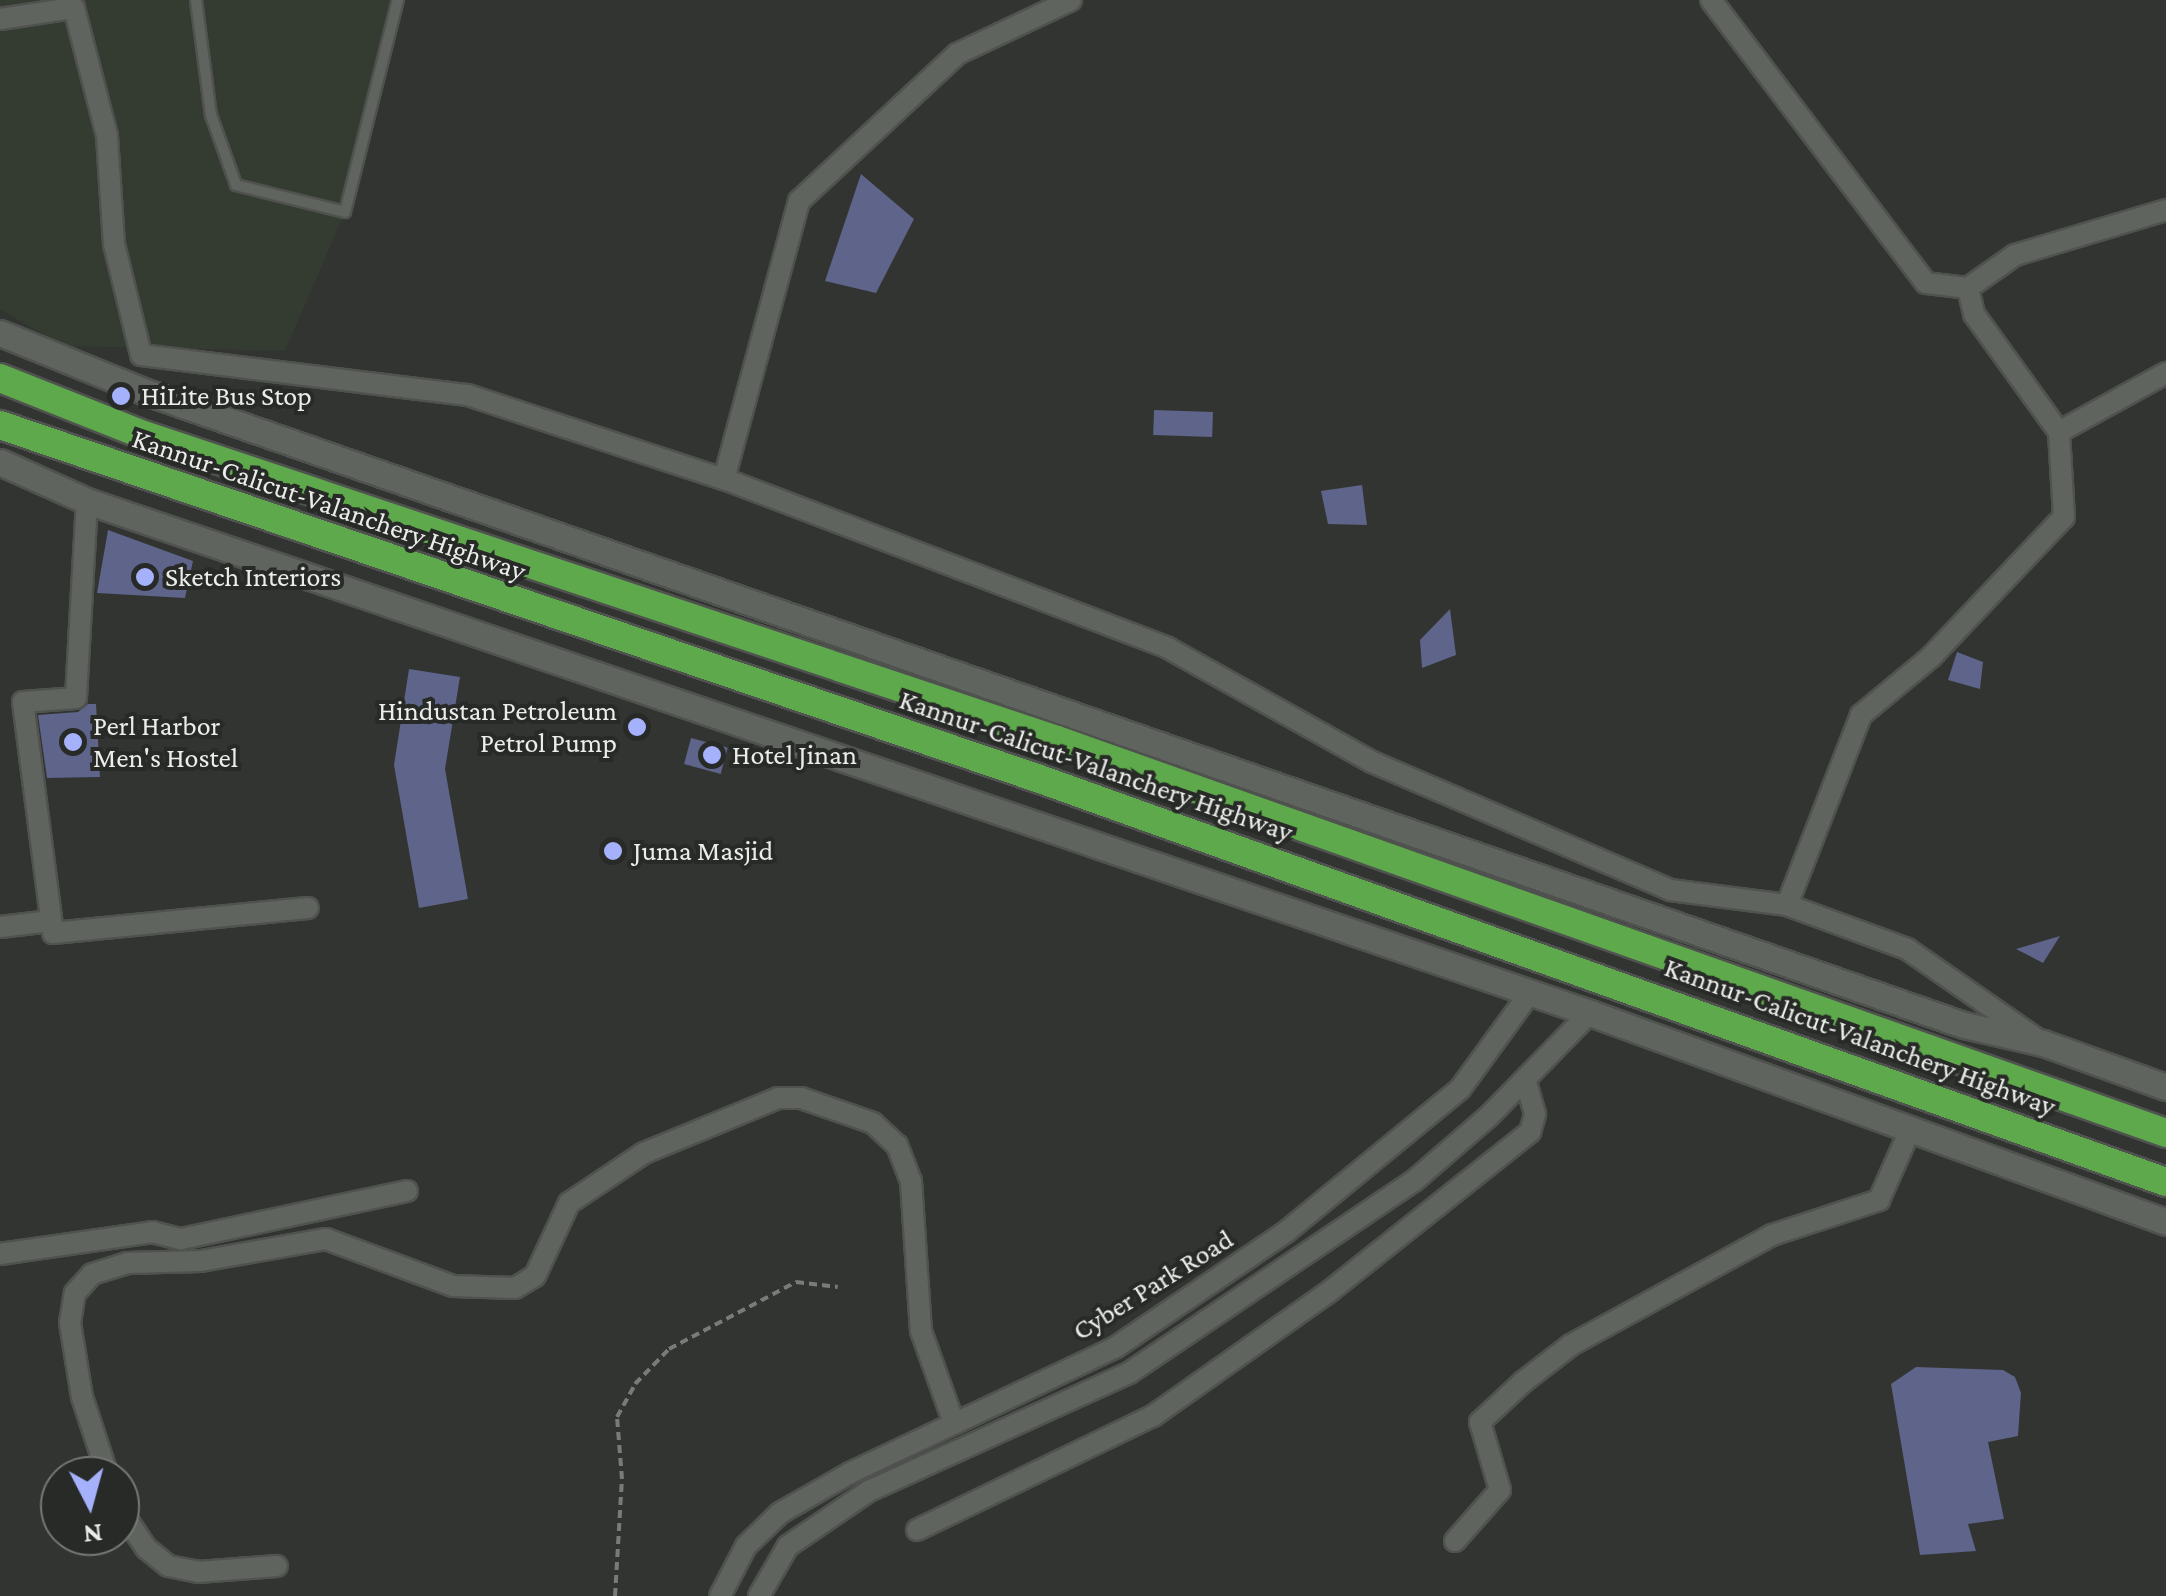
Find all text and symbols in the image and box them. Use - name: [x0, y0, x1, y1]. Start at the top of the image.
- place label: HiLite Bus Stop: [141, 379, 312, 413]
- marker: HiLite Bus Stop: [110, 385, 132, 407]
- street label: Kannur-Calicut-Valanchery Highway: [128, 422, 530, 588]
- place label: Sketch Interiors: [165, 560, 341, 594]
- marker: Sketch Interiors: [134, 566, 156, 588]
- street label: Kannur-Calicut-Valanchery Highway: [895, 683, 1297, 849]
- place label: Hindustan Petroleum Petrol Pump: [378, 694, 617, 760]
- place label: Perl Harbor Men's Hostel: [93, 709, 238, 775]
- marker: Hindustan Petroleum Petrol Pump: [626, 716, 648, 738]
- marker: Perl Harbor Men's Hostel: [62, 731, 84, 753]
- place label: Hotel Jinan: [732, 738, 857, 772]
- marker: Hotel Jinan: [701, 744, 723, 766]
- place label: Juma Masjid: [633, 834, 773, 868]
- marker: Juma Masjid: [602, 840, 624, 862]
- street label: Kannur-Calicut-Valanchery Highway: [1660, 950, 2060, 1124]
- street label: Cyber Park Road: [1067, 1222, 1239, 1348]
- north arrow: [40, 1456, 140, 1556]
- text: N: [82, 1518, 104, 1551]

